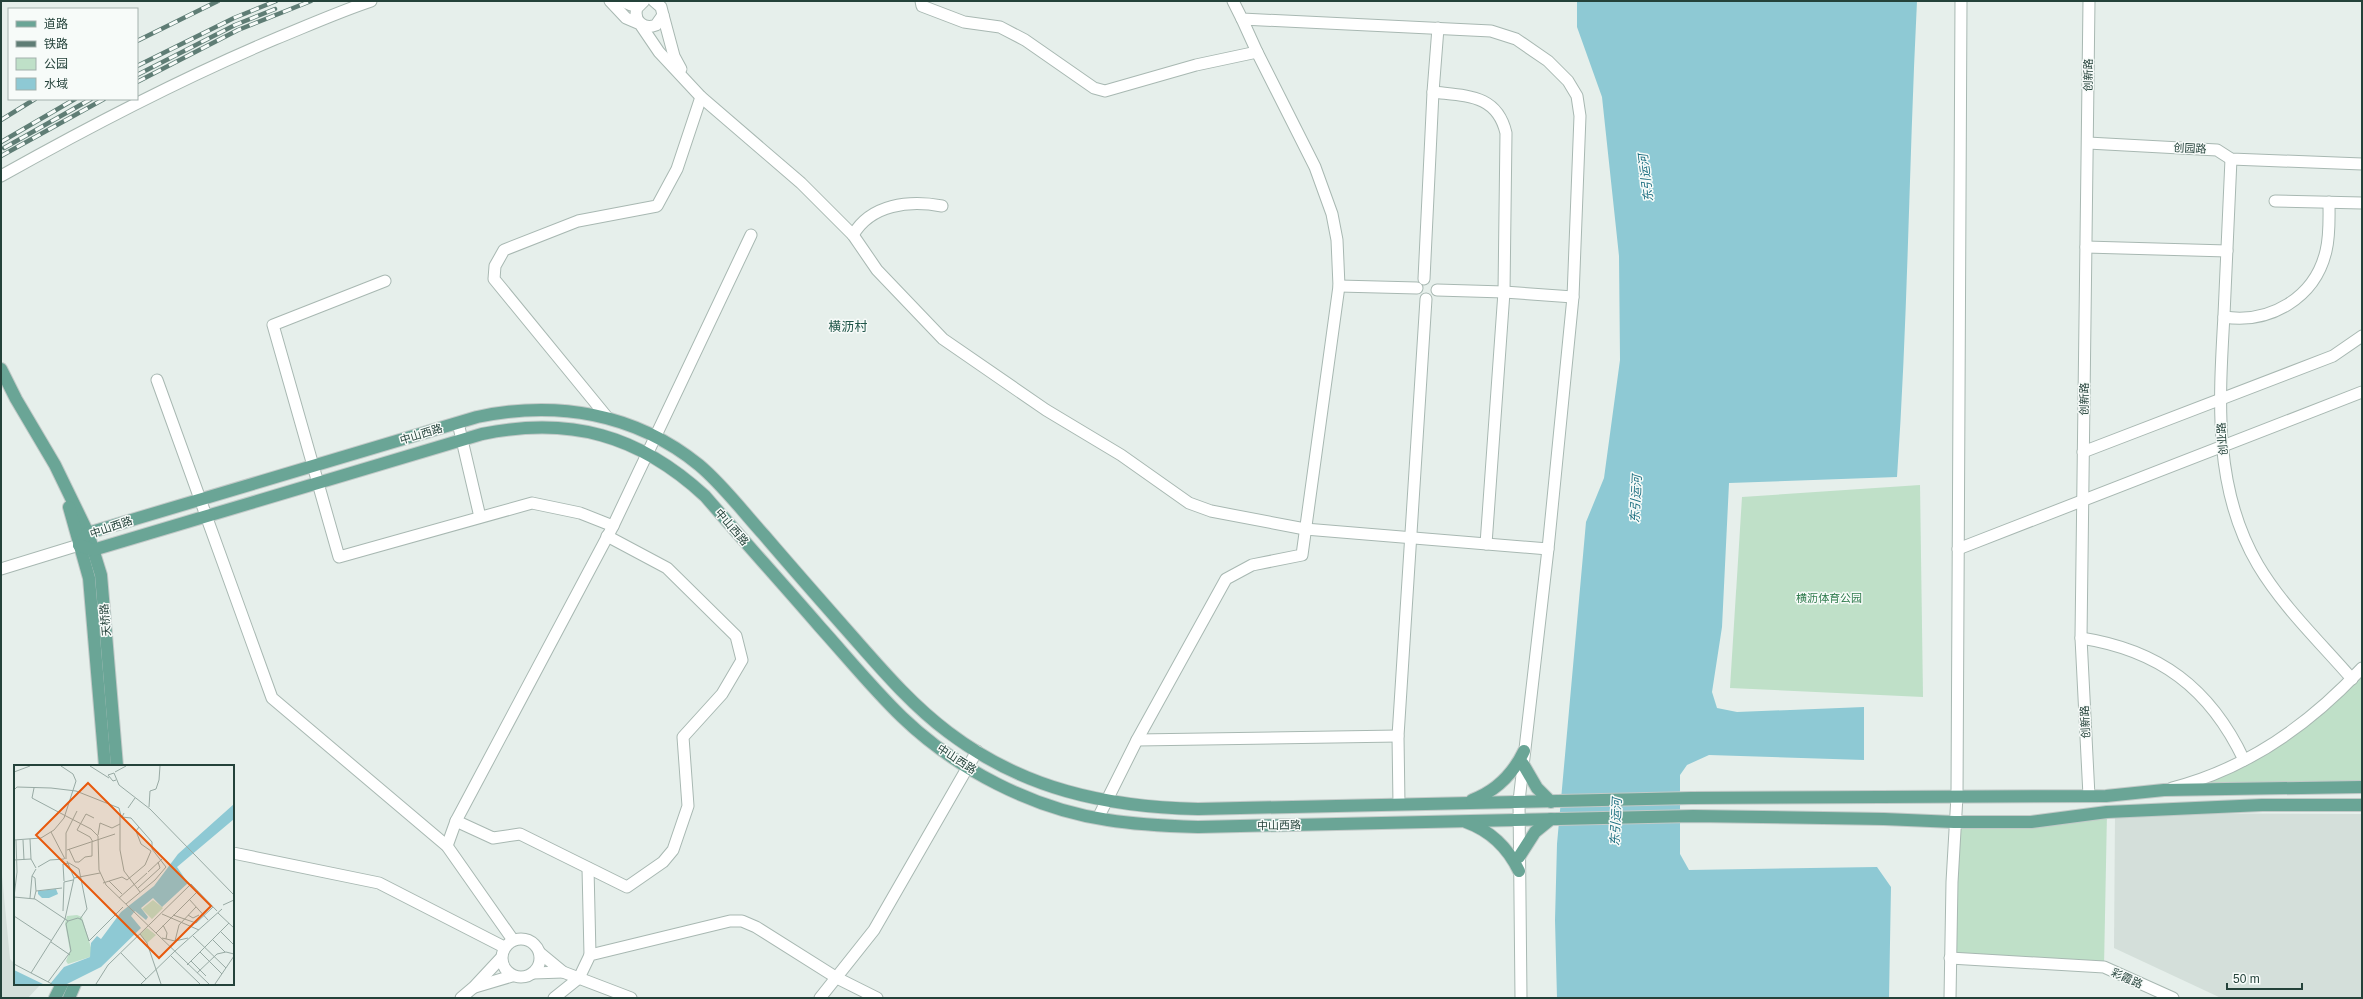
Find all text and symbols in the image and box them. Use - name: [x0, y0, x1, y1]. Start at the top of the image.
- legend: [8, 8, 138, 100]
- text: 道路: [44, 17, 68, 31]
- text: 铁路: [44, 37, 68, 51]
- text: 公园: [44, 57, 68, 71]
- street label: 创新路: [2082, 58, 2094, 92]
- text: 水域: [44, 77, 68, 91]
- street label: 创园路: [2173, 141, 2207, 155]
- water label: 东引运河: [1636, 151, 1656, 203]
- district label: 横沥村: [828, 319, 868, 334]
- street label: 创新路: [2078, 382, 2090, 416]
- street label: 中山西路: [398, 422, 444, 446]
- street label: 创业路: [2215, 422, 2229, 456]
- water label: 东引运河: [1628, 473, 1644, 523]
- street label: 中山西路: [713, 506, 751, 548]
- street label: 中山西路: [88, 514, 134, 540]
- park label: 横沥体育公园: [1796, 592, 1862, 604]
- street label: 天桥路: [98, 603, 112, 637]
- street label: 创新路: [2078, 705, 2092, 739]
- street label: 中山西路: [935, 742, 979, 776]
- inset map: [14, 765, 234, 985]
- water label: 东引运河: [1608, 796, 1624, 846]
- street label: 中山西路: [1257, 819, 1301, 831]
- scale bar: [2227, 965, 2302, 991]
- street label: 彩霞路: [2109, 966, 2145, 990]
- text: 50 m: [2233, 972, 2260, 986]

